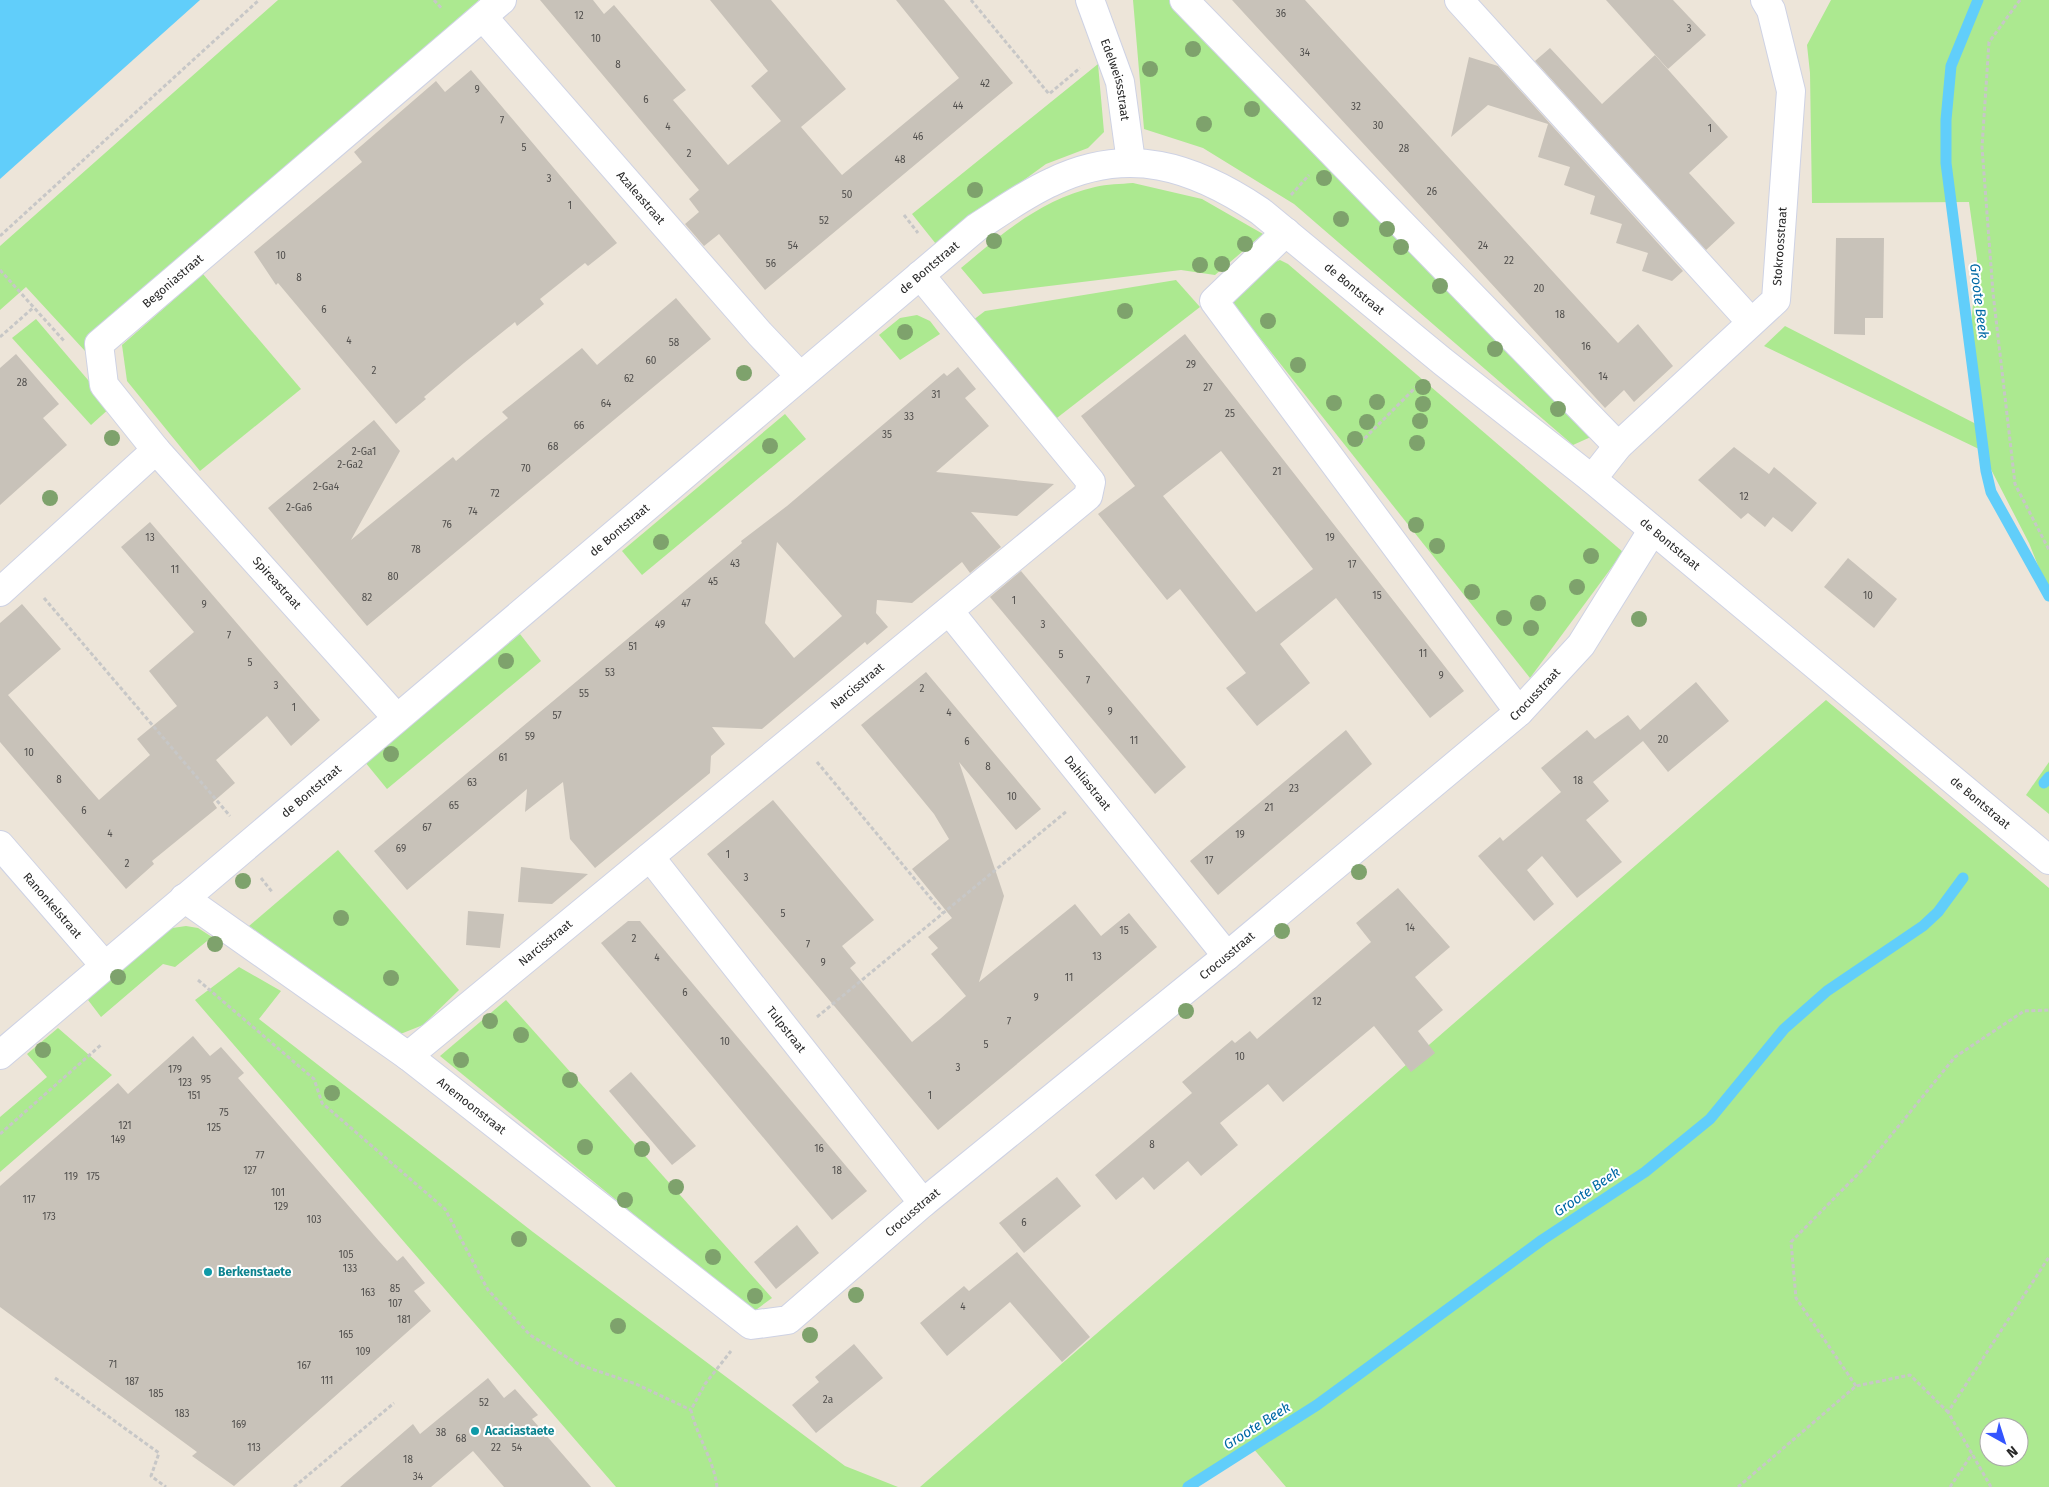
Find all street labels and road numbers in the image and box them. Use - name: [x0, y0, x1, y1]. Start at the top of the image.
- street label: Edelweissstraat: [1098, 37, 1132, 122]
- street label: Azaleastraat: [614, 168, 668, 228]
- street label: Stokroosstraat: [1770, 206, 1790, 286]
- street label: de Bontstraat: [896, 238, 962, 297]
- street label: Begoniastraat: [140, 251, 206, 311]
- street label: de Bontstraat: [1321, 260, 1388, 318]
- street label: de Bontstraat: [587, 500, 653, 559]
- street label: de Bontstraat: [1637, 515, 1703, 574]
- street label: Spireastraat: [250, 554, 305, 613]
- street label: Narcisstraat: [828, 659, 887, 712]
- street label: Crocusstraat: [1507, 665, 1564, 724]
- street label: Dahliastraat: [1061, 753, 1114, 814]
- street label: de Bontstraat: [278, 761, 345, 821]
- street label: de Bontstraat: [1947, 774, 2014, 832]
- street label: Ranonkelstraat: [20, 870, 85, 942]
- street label: Narcisstraat: [516, 916, 576, 969]
- street label: Crocusstraat: [1197, 928, 1258, 983]
- street label: Tulpstraat: [764, 1004, 809, 1056]
- street label: Anemoonstraat: [435, 1075, 509, 1138]
- street label: Crocusstraat: [882, 1185, 943, 1240]

